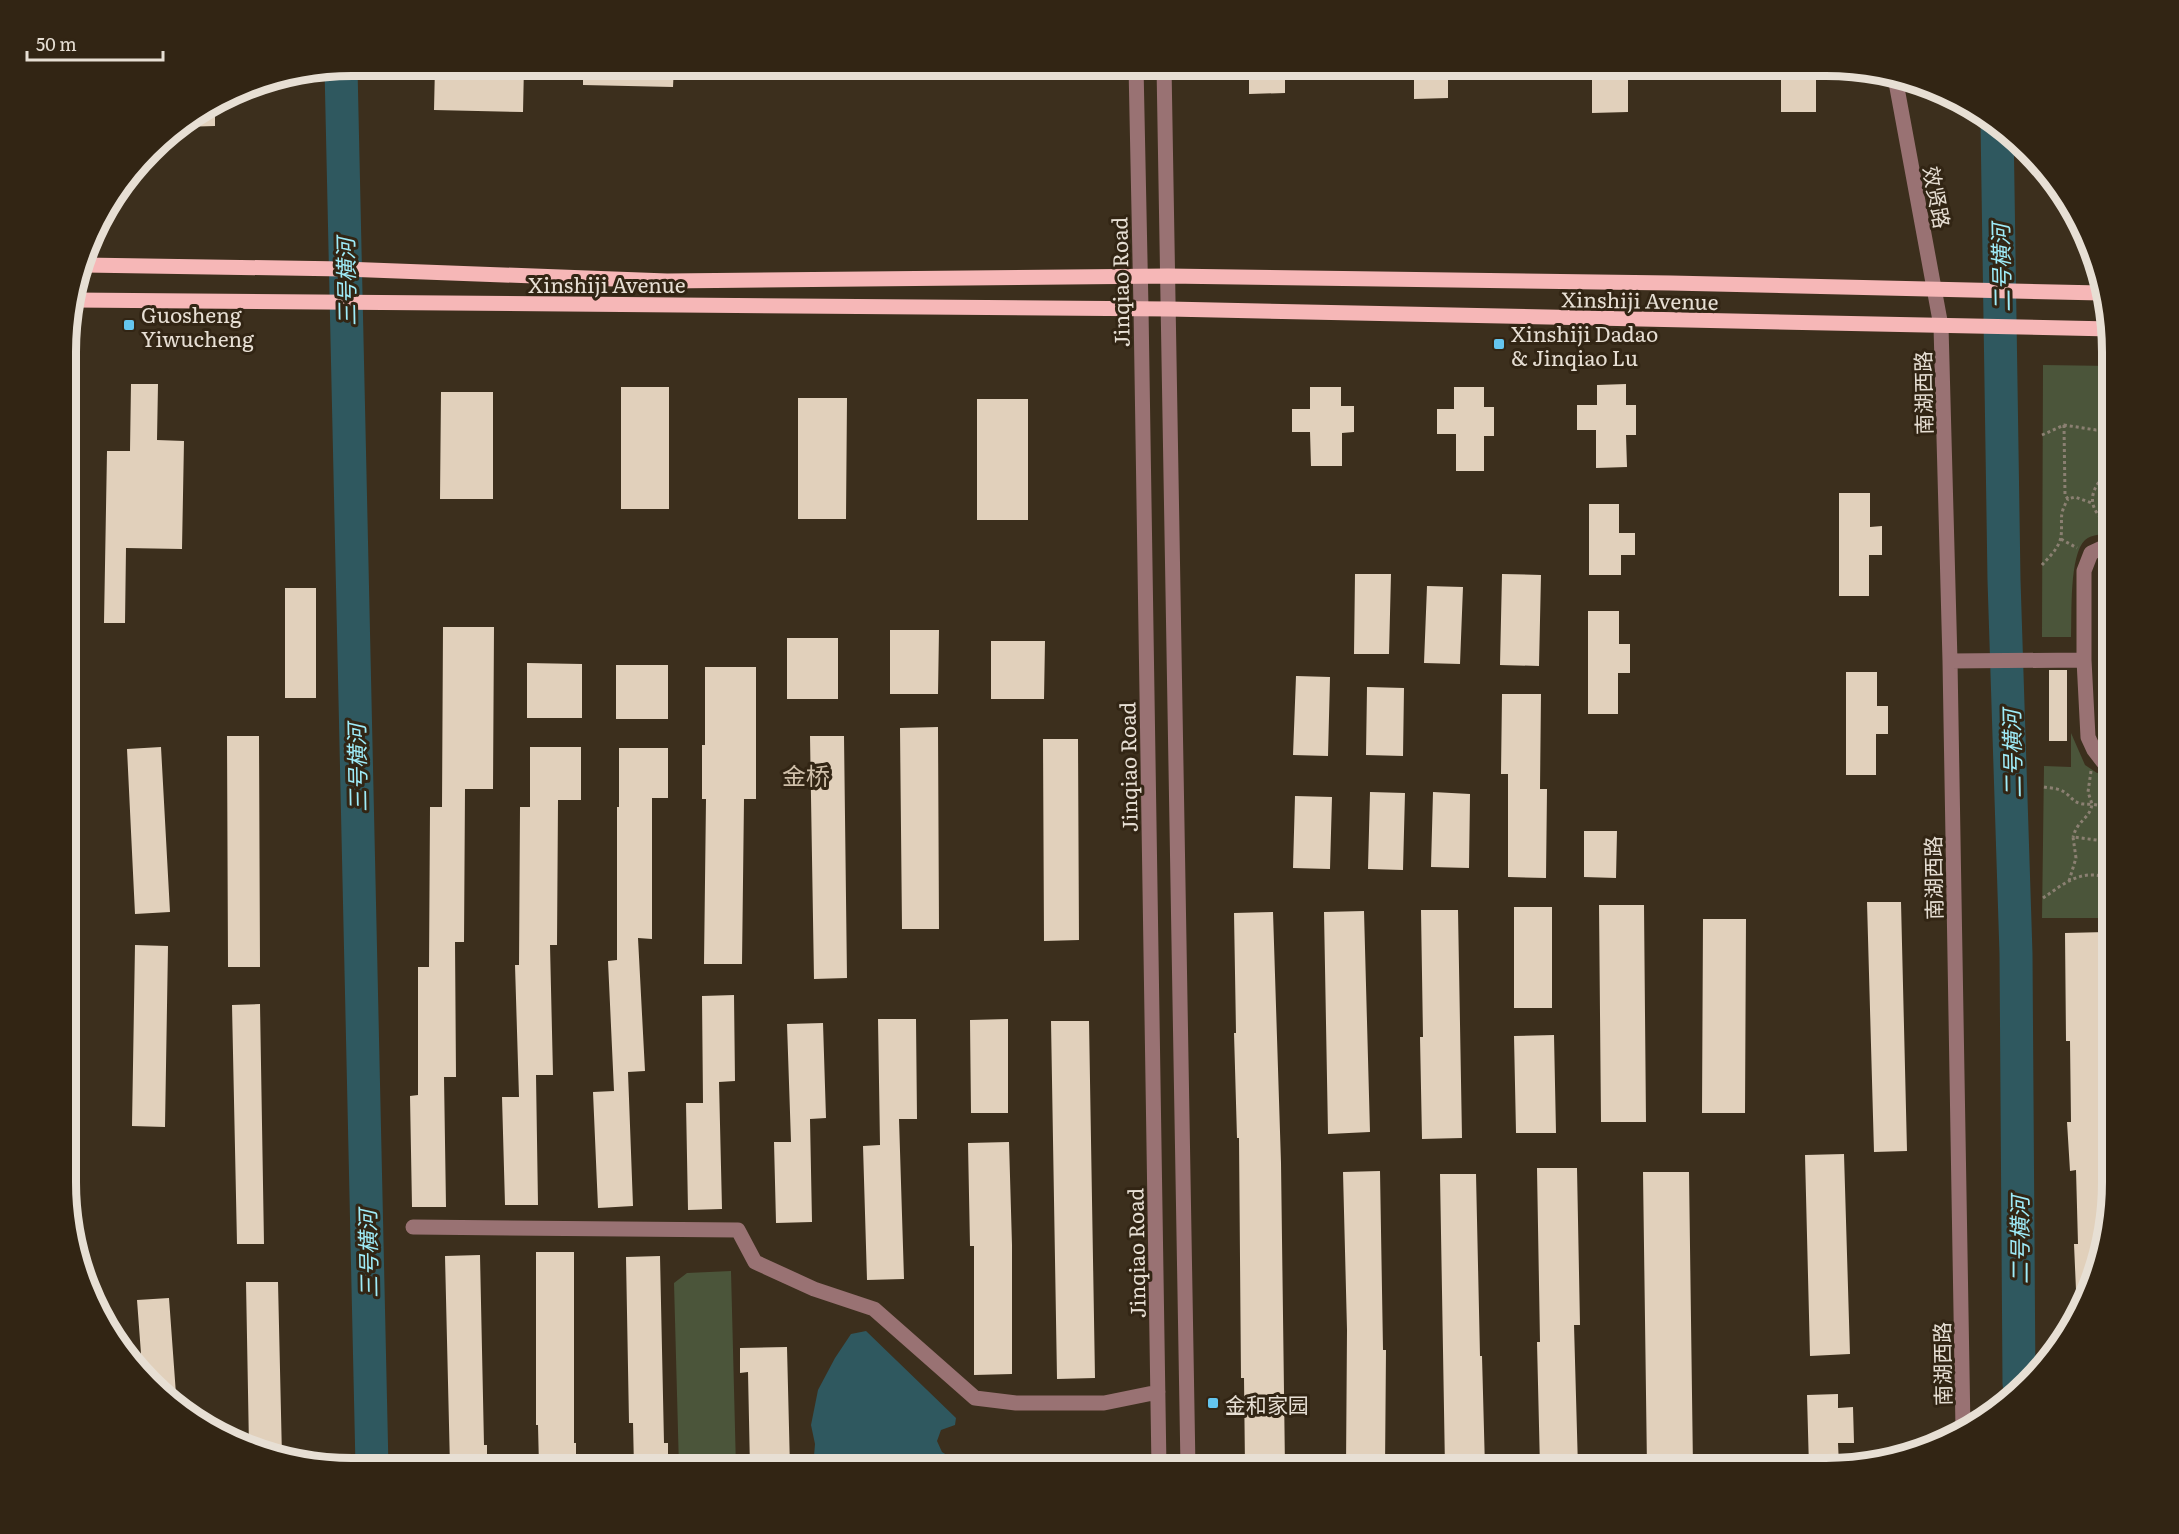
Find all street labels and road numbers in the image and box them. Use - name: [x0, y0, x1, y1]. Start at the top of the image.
- street label: 效贤路: [1917, 163, 1959, 231]
- street label: Jinqiao Road: [1102, 216, 1136, 348]
- street label: Xinshiji Avenue: [528, 268, 686, 299]
- street label: Xinshiji Avenue: [1561, 282, 1719, 316]
- street label: 南湖西路: [1906, 351, 1938, 435]
- street label: Jinqiao Road: [1110, 701, 1144, 833]
- street label: 南湖西路: [1916, 836, 1948, 920]
- street label: Jinqiao Road: [1118, 1187, 1152, 1319]
- street label: 南湖西路: [1925, 1322, 1957, 1406]

